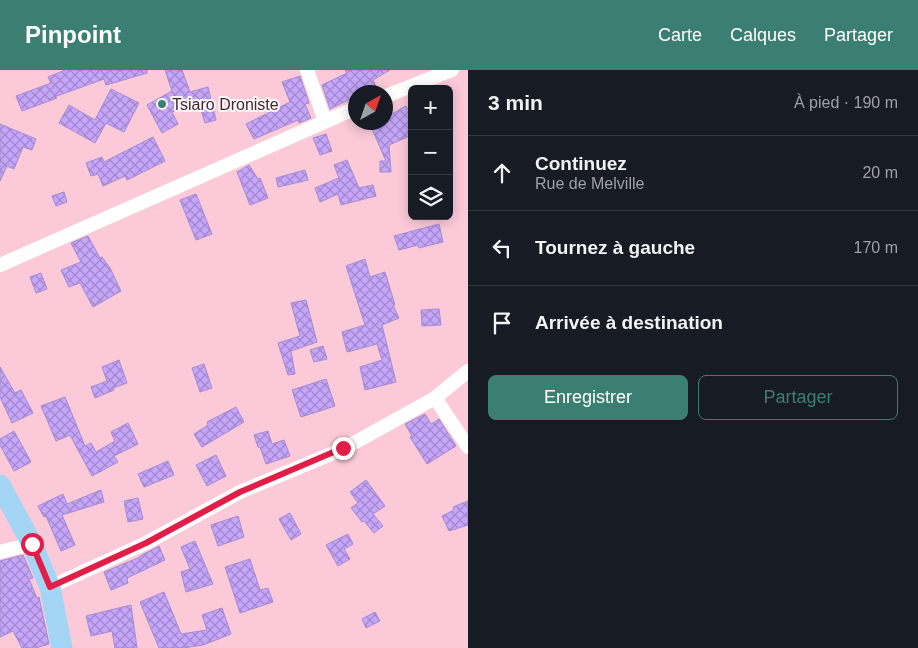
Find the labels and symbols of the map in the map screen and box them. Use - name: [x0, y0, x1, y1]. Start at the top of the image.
- north arrow: [348, 85, 393, 130]
- place label: Tsiaro Droniste: [172, 96, 279, 113]
- marker: Tsiaro Droniste: [156, 98, 168, 110]
- route end: [332, 437, 355, 460]
- route start: [21, 533, 44, 556]

